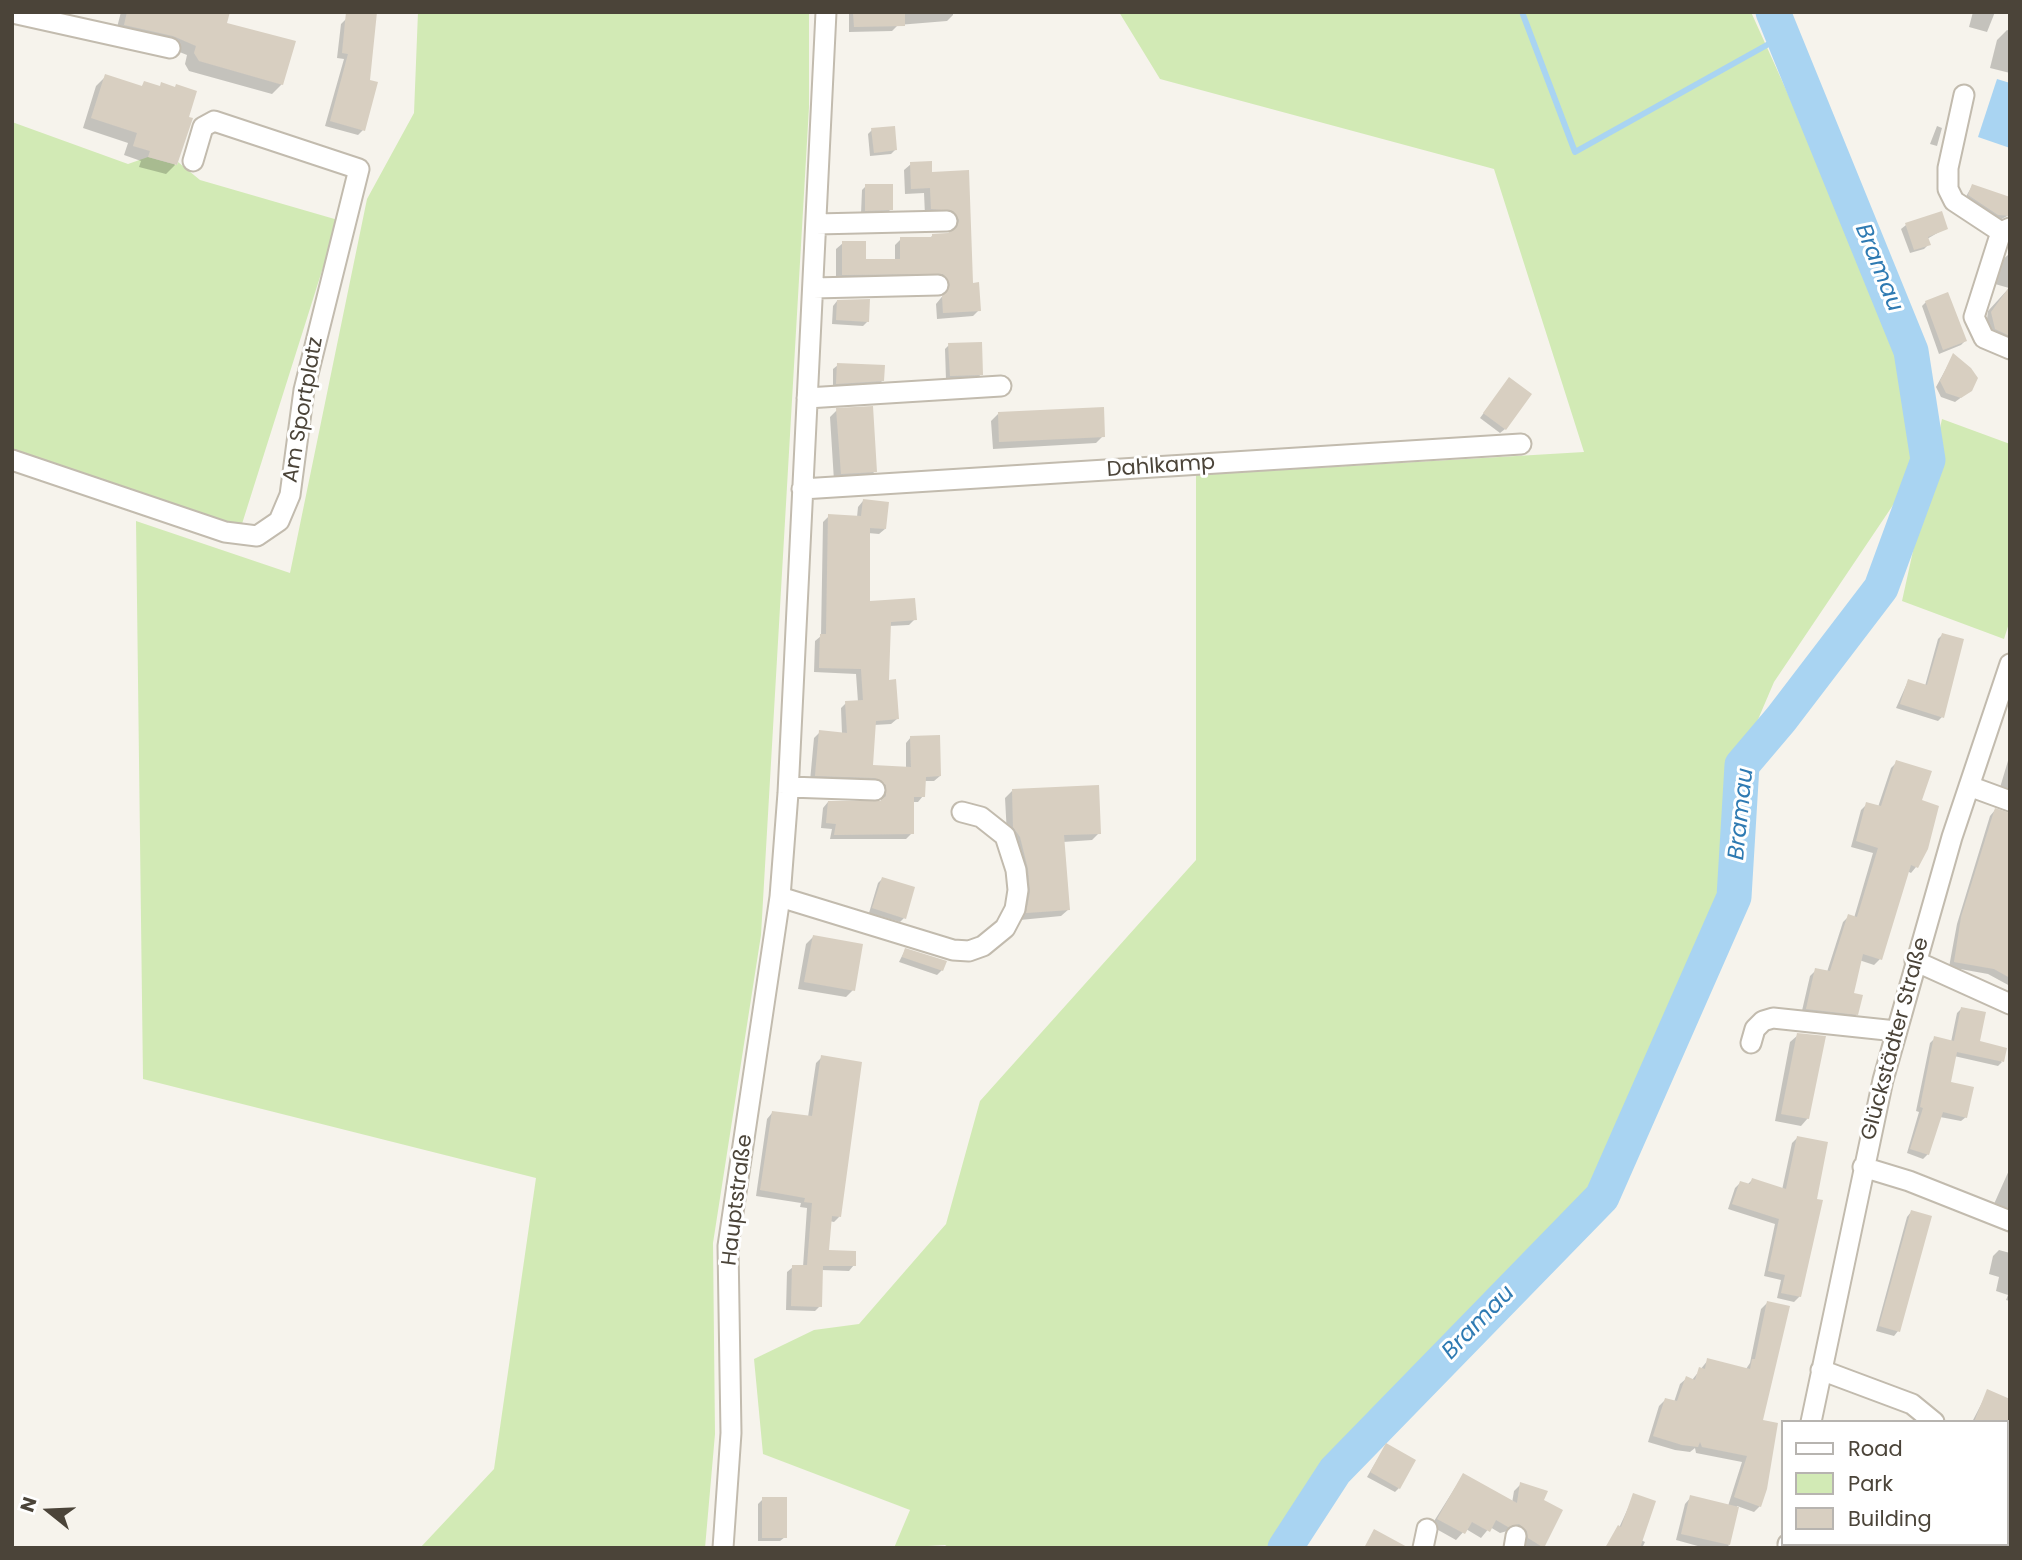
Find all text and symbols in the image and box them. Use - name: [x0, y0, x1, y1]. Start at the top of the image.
- water label: Bramau: [1848, 220, 1908, 316]
- street label: Am Sportplatz: [279, 335, 329, 485]
- street label: Dahlkamp: [1106, 451, 1216, 483]
- water label: Bramau: [1723, 767, 1761, 861]
- street label: Glückstädter Straße: [1857, 935, 1935, 1143]
- street label: Hauptstraße: [717, 1133, 759, 1267]
- water label: Bramau: [1437, 1280, 1521, 1366]
- legend: [1780, 1420, 2008, 1546]
- text: Road: [1848, 1434, 1903, 1463]
- text: Park: [1848, 1469, 1893, 1498]
- north arrow: [14, 1476, 84, 1546]
- text: N: [14, 1493, 44, 1515]
- text: Building: [1848, 1504, 1932, 1533]

